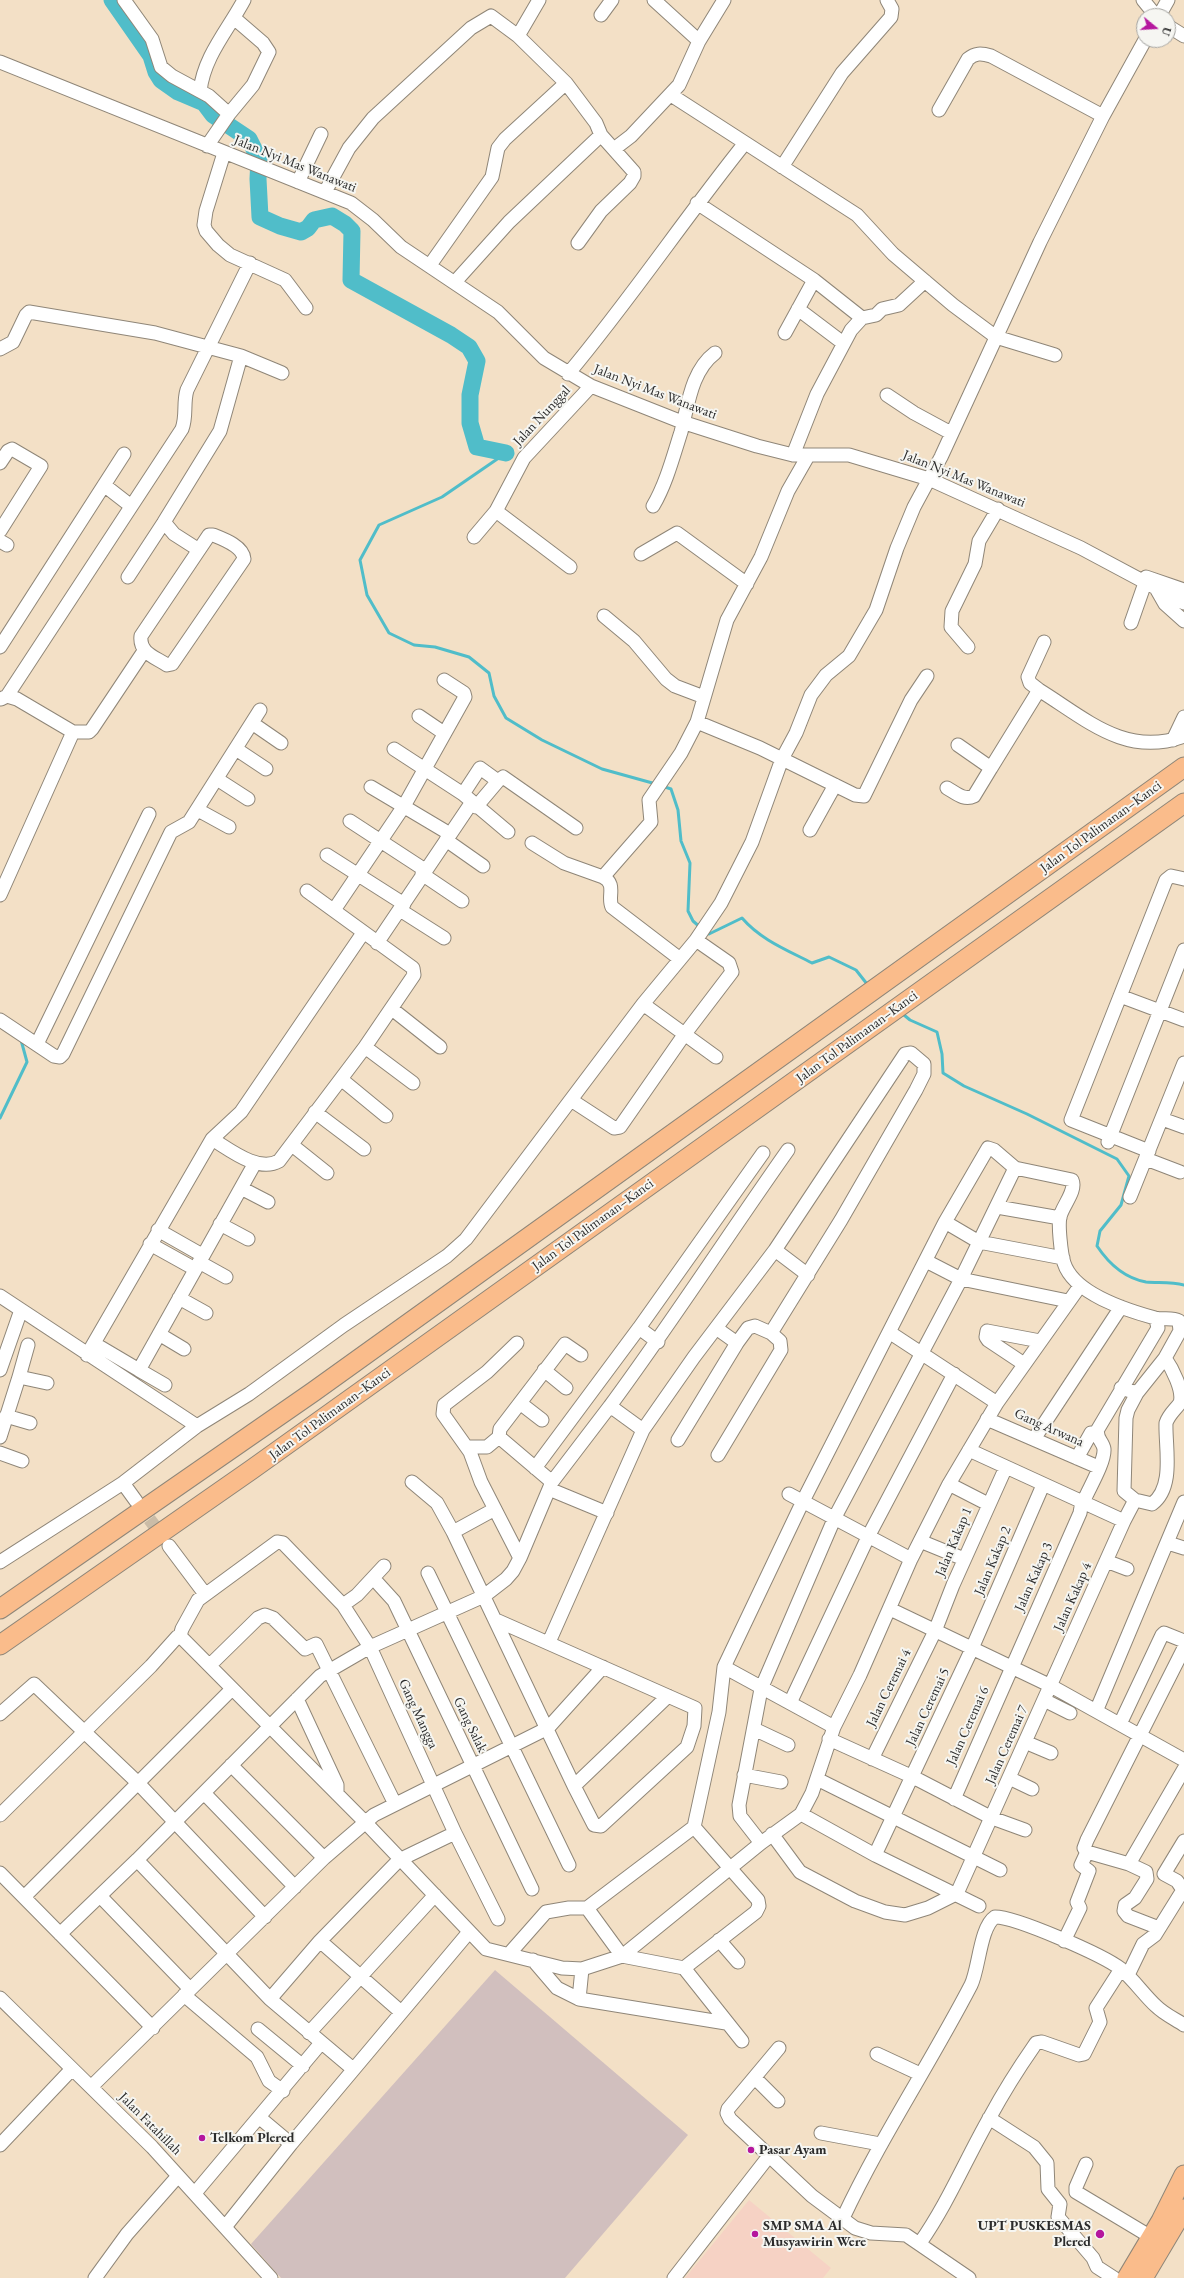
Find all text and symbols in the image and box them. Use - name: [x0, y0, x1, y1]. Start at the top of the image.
- north arrow: [1136, 8, 1176, 48]
- text: U: [1159, 25, 1174, 37]
- street label: Jalan Nyi Mas Wanawati: [231, 132, 359, 196]
- street label: Jalan Nyi Mas Wanawati: [591, 361, 719, 423]
- street label: Jalan Nunggal: [510, 382, 574, 450]
- street label: Jalan Nyi Mas Wanawati: [900, 447, 1028, 511]
- street label: Jalan Tol Palimanan–Kanci: [1037, 777, 1165, 877]
- street label: Jalan Tol Palimanan–Kanci: [793, 987, 921, 1087]
- street label: Jalan Tol Palimanan–Kanci: [529, 1175, 657, 1275]
- street label: Jalan Tol Palimanan–Kanci: [266, 1364, 394, 1464]
- street label: Gang Arwana: [1012, 1405, 1086, 1451]
- street label: Jalan Kakap 1: [932, 1505, 976, 1579]
- street label: Jalan Kakap 2: [971, 1524, 1015, 1598]
- street label: Jalan Kakap 3: [1011, 1540, 1057, 1614]
- street label: Jalan Kakap 4: [1050, 1560, 1096, 1634]
- street label: Jalan Ceremai 4: [863, 1646, 915, 1730]
- street label: Jalan Ceremai 5: [903, 1665, 953, 1749]
- street label: Gang Mangga: [395, 1676, 441, 1752]
- street label: Jalan Ceremai 6: [943, 1684, 993, 1768]
- street label: Gang Salak: [449, 1694, 491, 1756]
- street label: Jalan Ceremai 7: [982, 1703, 1032, 1787]
- street label: Jalan Fatahillah: [115, 2089, 185, 2159]
- place label: Telkom Plered: [210, 2130, 294, 2146]
- marker: Telkom Plered: [197, 2133, 207, 2143]
- place label: Pasar Ayam: [759, 2142, 826, 2158]
- marker: Pasar Ayam: [746, 2145, 756, 2155]
- place label: SMP SMA Al Musyawirin Were: [763, 2218, 866, 2250]
- place label: UPT PUSKESMAS Plered: [978, 2218, 1091, 2250]
- marker: UPT PUSKESMAS Plered: [1094, 2228, 1106, 2240]
- marker: SMP SMA Al Musyawirin Were: [750, 2229, 760, 2239]

